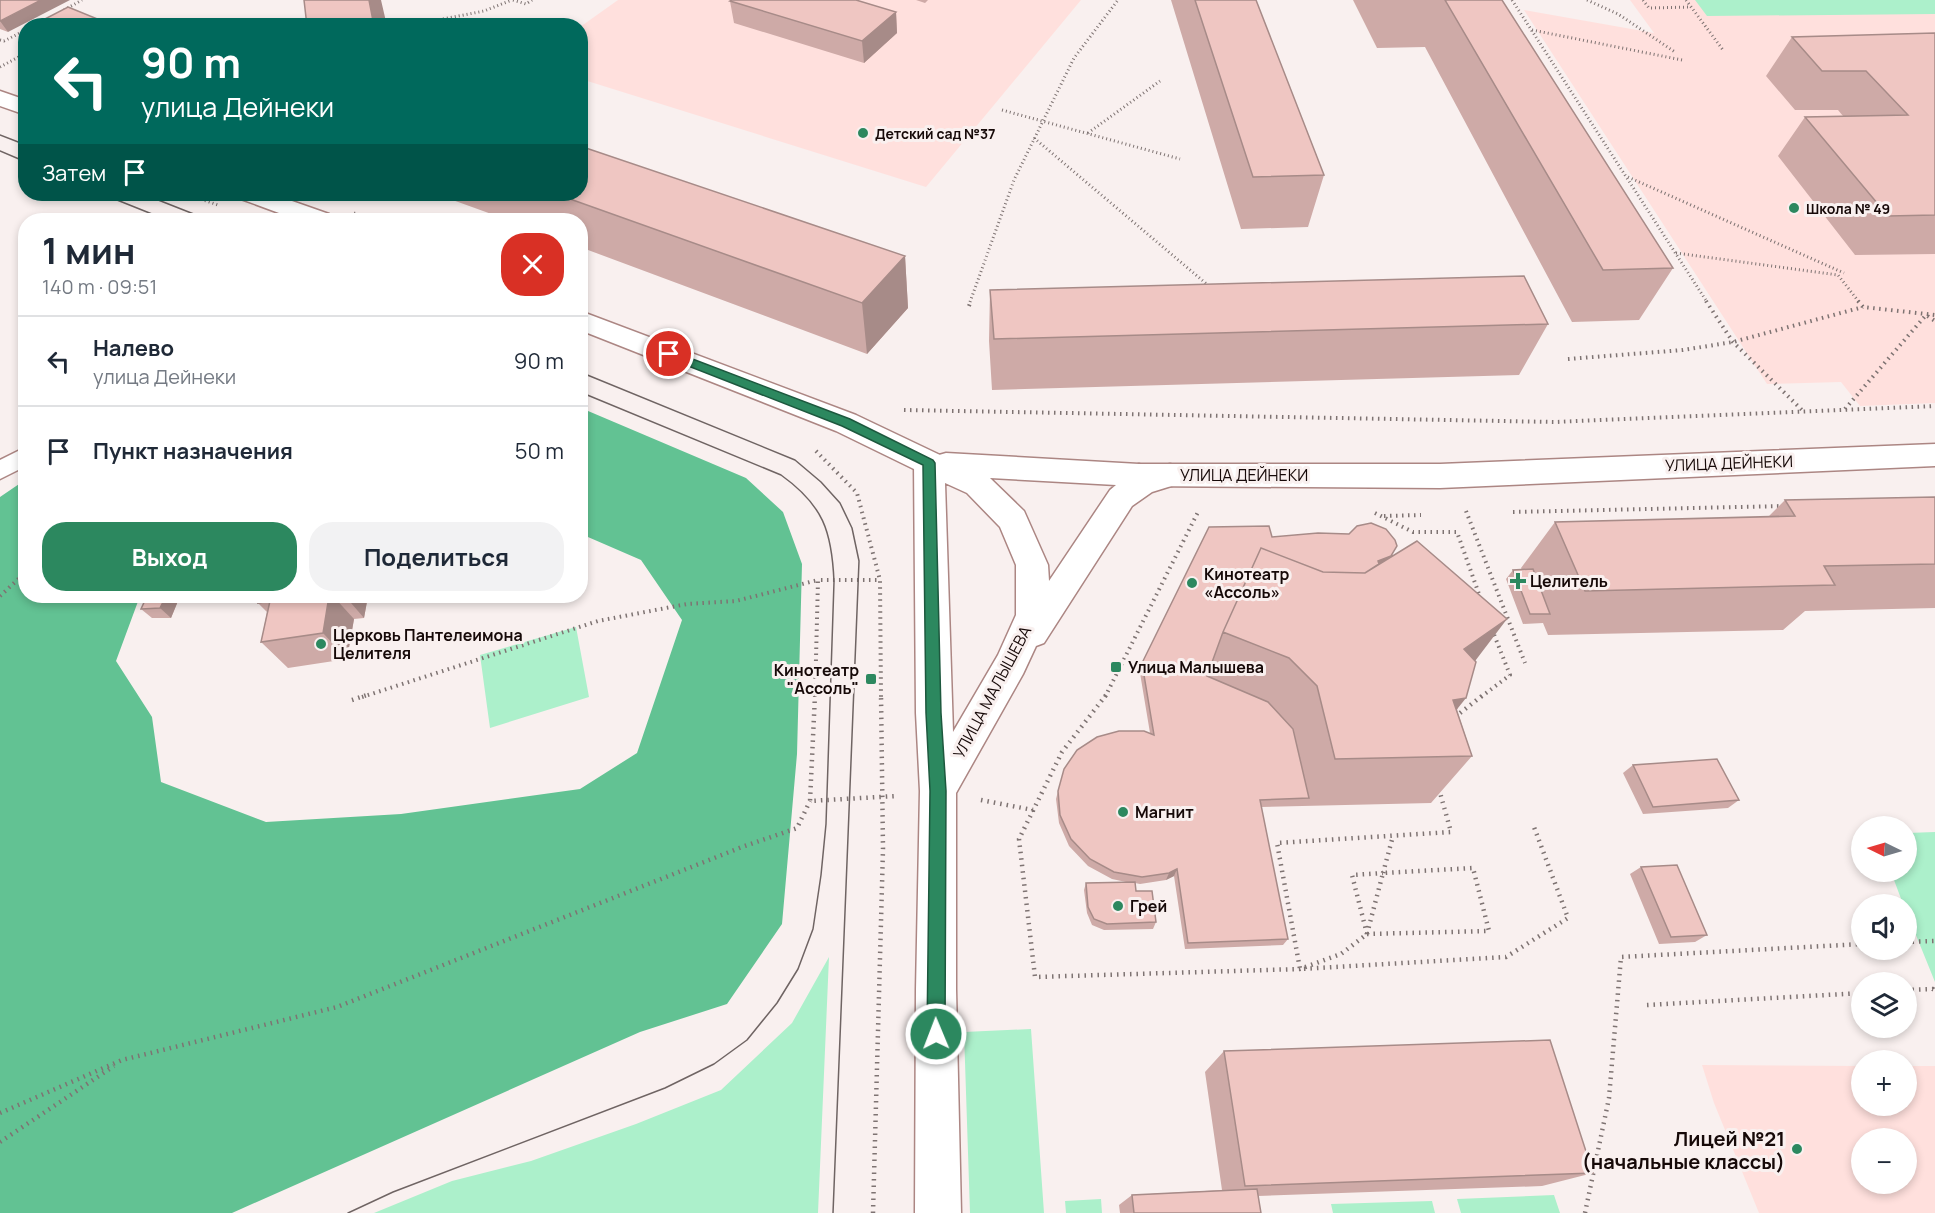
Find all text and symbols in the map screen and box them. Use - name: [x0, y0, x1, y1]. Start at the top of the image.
- text: 90 m: [141, 33, 241, 91]
- icon: left: [42, 42, 120, 120]
- text: улица Дейнеки: [141, 88, 334, 125]
- place label: Детский сад №37: [875, 124, 996, 143]
- marker: Детский сад №37: [856, 126, 870, 140]
- icon: arrive: [118, 156, 151, 189]
- text: Затем: [42, 158, 106, 188]
- place label: Школа № 49: [1806, 199, 1890, 218]
- marker: Школа № 49: [1787, 201, 1801, 215]
- text: 1 мин: [42, 226, 135, 275]
- button: close: [501, 233, 564, 296]
- text: 140 m · 09:51: [42, 273, 157, 300]
- pin: [643, 328, 694, 379]
- text: Налево: [93, 333, 174, 363]
- icon: arrive: [652, 337, 685, 370]
- icon: left: [42, 345, 75, 378]
- text: 90 m: [514, 346, 564, 376]
- text: улица Дейнеки: [93, 363, 236, 390]
- icon: arrive: [42, 435, 75, 468]
- text: Пункт назначения: [93, 436, 293, 466]
- text: 50 m: [515, 436, 564, 466]
- street label: УЛИЦА ДЕЙНЕКИ: [1665, 450, 1793, 476]
- street label: УЛИЦА ДЕЙНЕКИ: [1180, 464, 1308, 486]
- button: Выход: [42, 522, 297, 591]
- button: Поделиться: [309, 522, 564, 591]
- place label: Кинотеатр «Ассоль»: [1204, 563, 1289, 603]
- place label: Целитель: [1530, 570, 1608, 592]
- marker: Целитель: [1511, 574, 1525, 588]
- marker: Кинотеатр «Ассоль»: [1185, 576, 1199, 590]
- street label: УЛИЦА МАЛЫШЕВА: [948, 622, 1036, 762]
- place label: Церковь Пантелеимона Целителя: [333, 624, 523, 664]
- marker: Церковь Пантелеимона Целителя: [314, 637, 328, 651]
- place label: Улица Малышева: [1128, 656, 1264, 678]
- place label: Кинотеатр "Ассоль": [774, 659, 859, 699]
- marker: Улица Малышева: [1109, 660, 1123, 674]
- marker: Кинотеатр "Ассоль": [864, 672, 878, 686]
- place label: Магнит: [1135, 801, 1194, 823]
- marker: Магнит: [1116, 805, 1130, 819]
- north arrow: [1851, 816, 1917, 882]
- map controls: [1851, 816, 1917, 1194]
- button: sound: [1851, 894, 1917, 960]
- place label: Грей: [1130, 895, 1167, 917]
- marker: Грей: [1111, 899, 1125, 913]
- button: layers: [1851, 972, 1917, 1038]
- position arrow: [904, 1002, 968, 1066]
- button: +: [1851, 1050, 1917, 1116]
- place label: Лицей №21 (начальные классы): [1582, 1125, 1785, 1175]
- button: −: [1851, 1128, 1917, 1194]
- marker: Лицей №21 (начальные классы): [1790, 1142, 1804, 1156]

